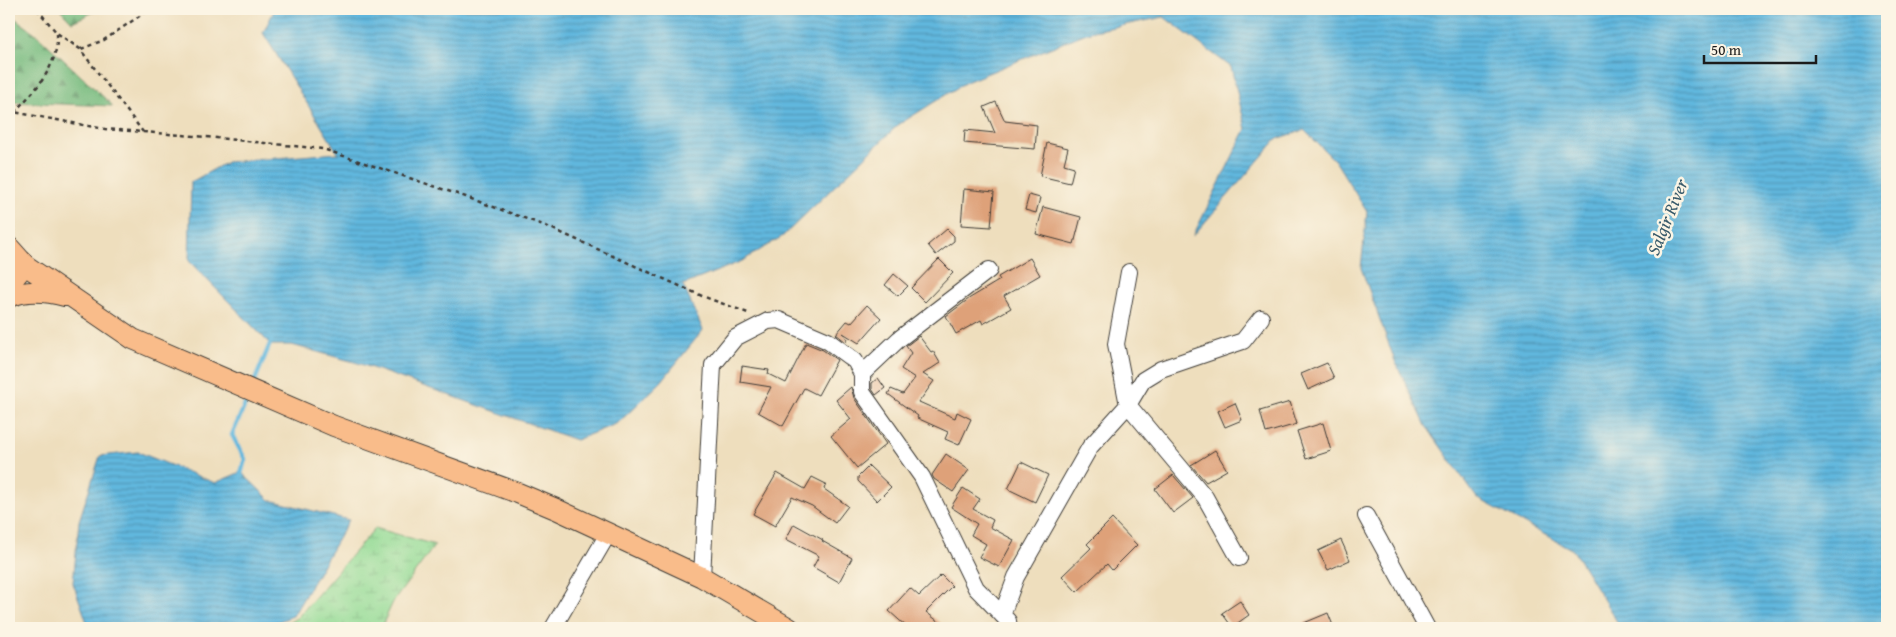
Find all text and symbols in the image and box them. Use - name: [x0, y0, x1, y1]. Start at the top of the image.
- scale bar: [1704, 32, 1816, 64]
- text: 50 m: [1711, 39, 1742, 60]
- water label: Salgir River: [1639, 174, 1695, 259]

